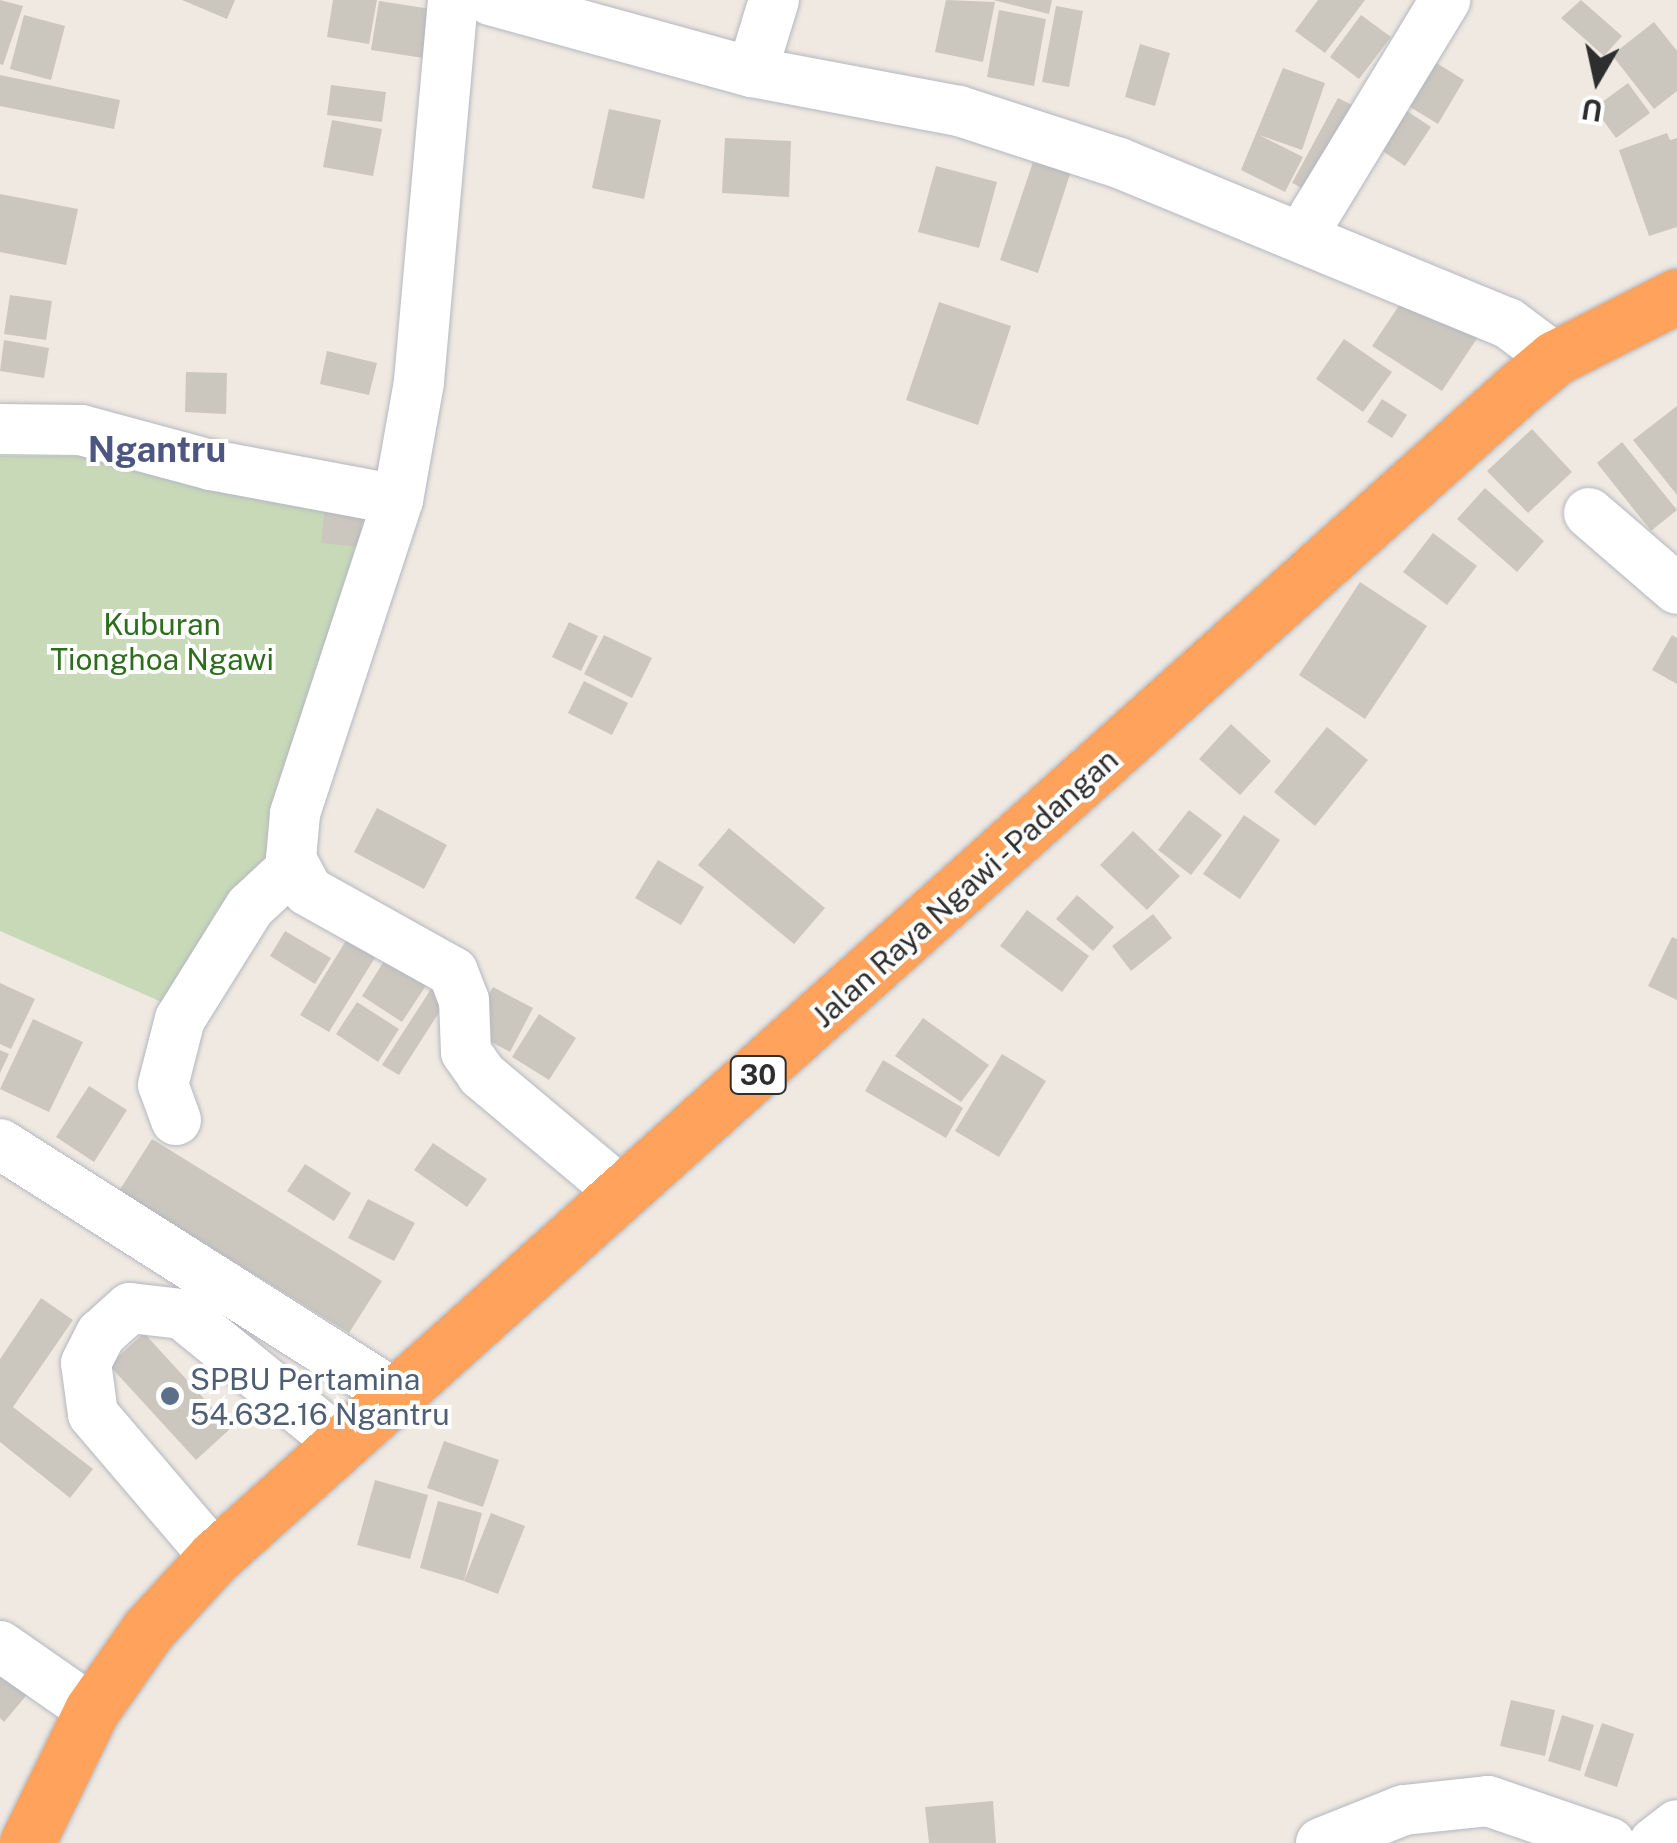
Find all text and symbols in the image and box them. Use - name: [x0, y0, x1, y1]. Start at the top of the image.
- north arrow: [1547, 30, 1647, 130]
- text: U: [1580, 92, 1605, 128]
- district label: Ngantru: [88, 429, 226, 471]
- park label: Kuburan Tionghoa Ngawi: [50, 606, 274, 676]
- street label: Jalan Raya Ngawi - Padangan: [802, 739, 1128, 1037]
- road number: 30: [728, 1052, 788, 1098]
- place label: SPBU Pertamina 54.632.16 Ngantru: [190, 1361, 450, 1432]
- marker: SPBU Pertamina 54.632.16 Ngantru: [159, 1385, 181, 1407]

